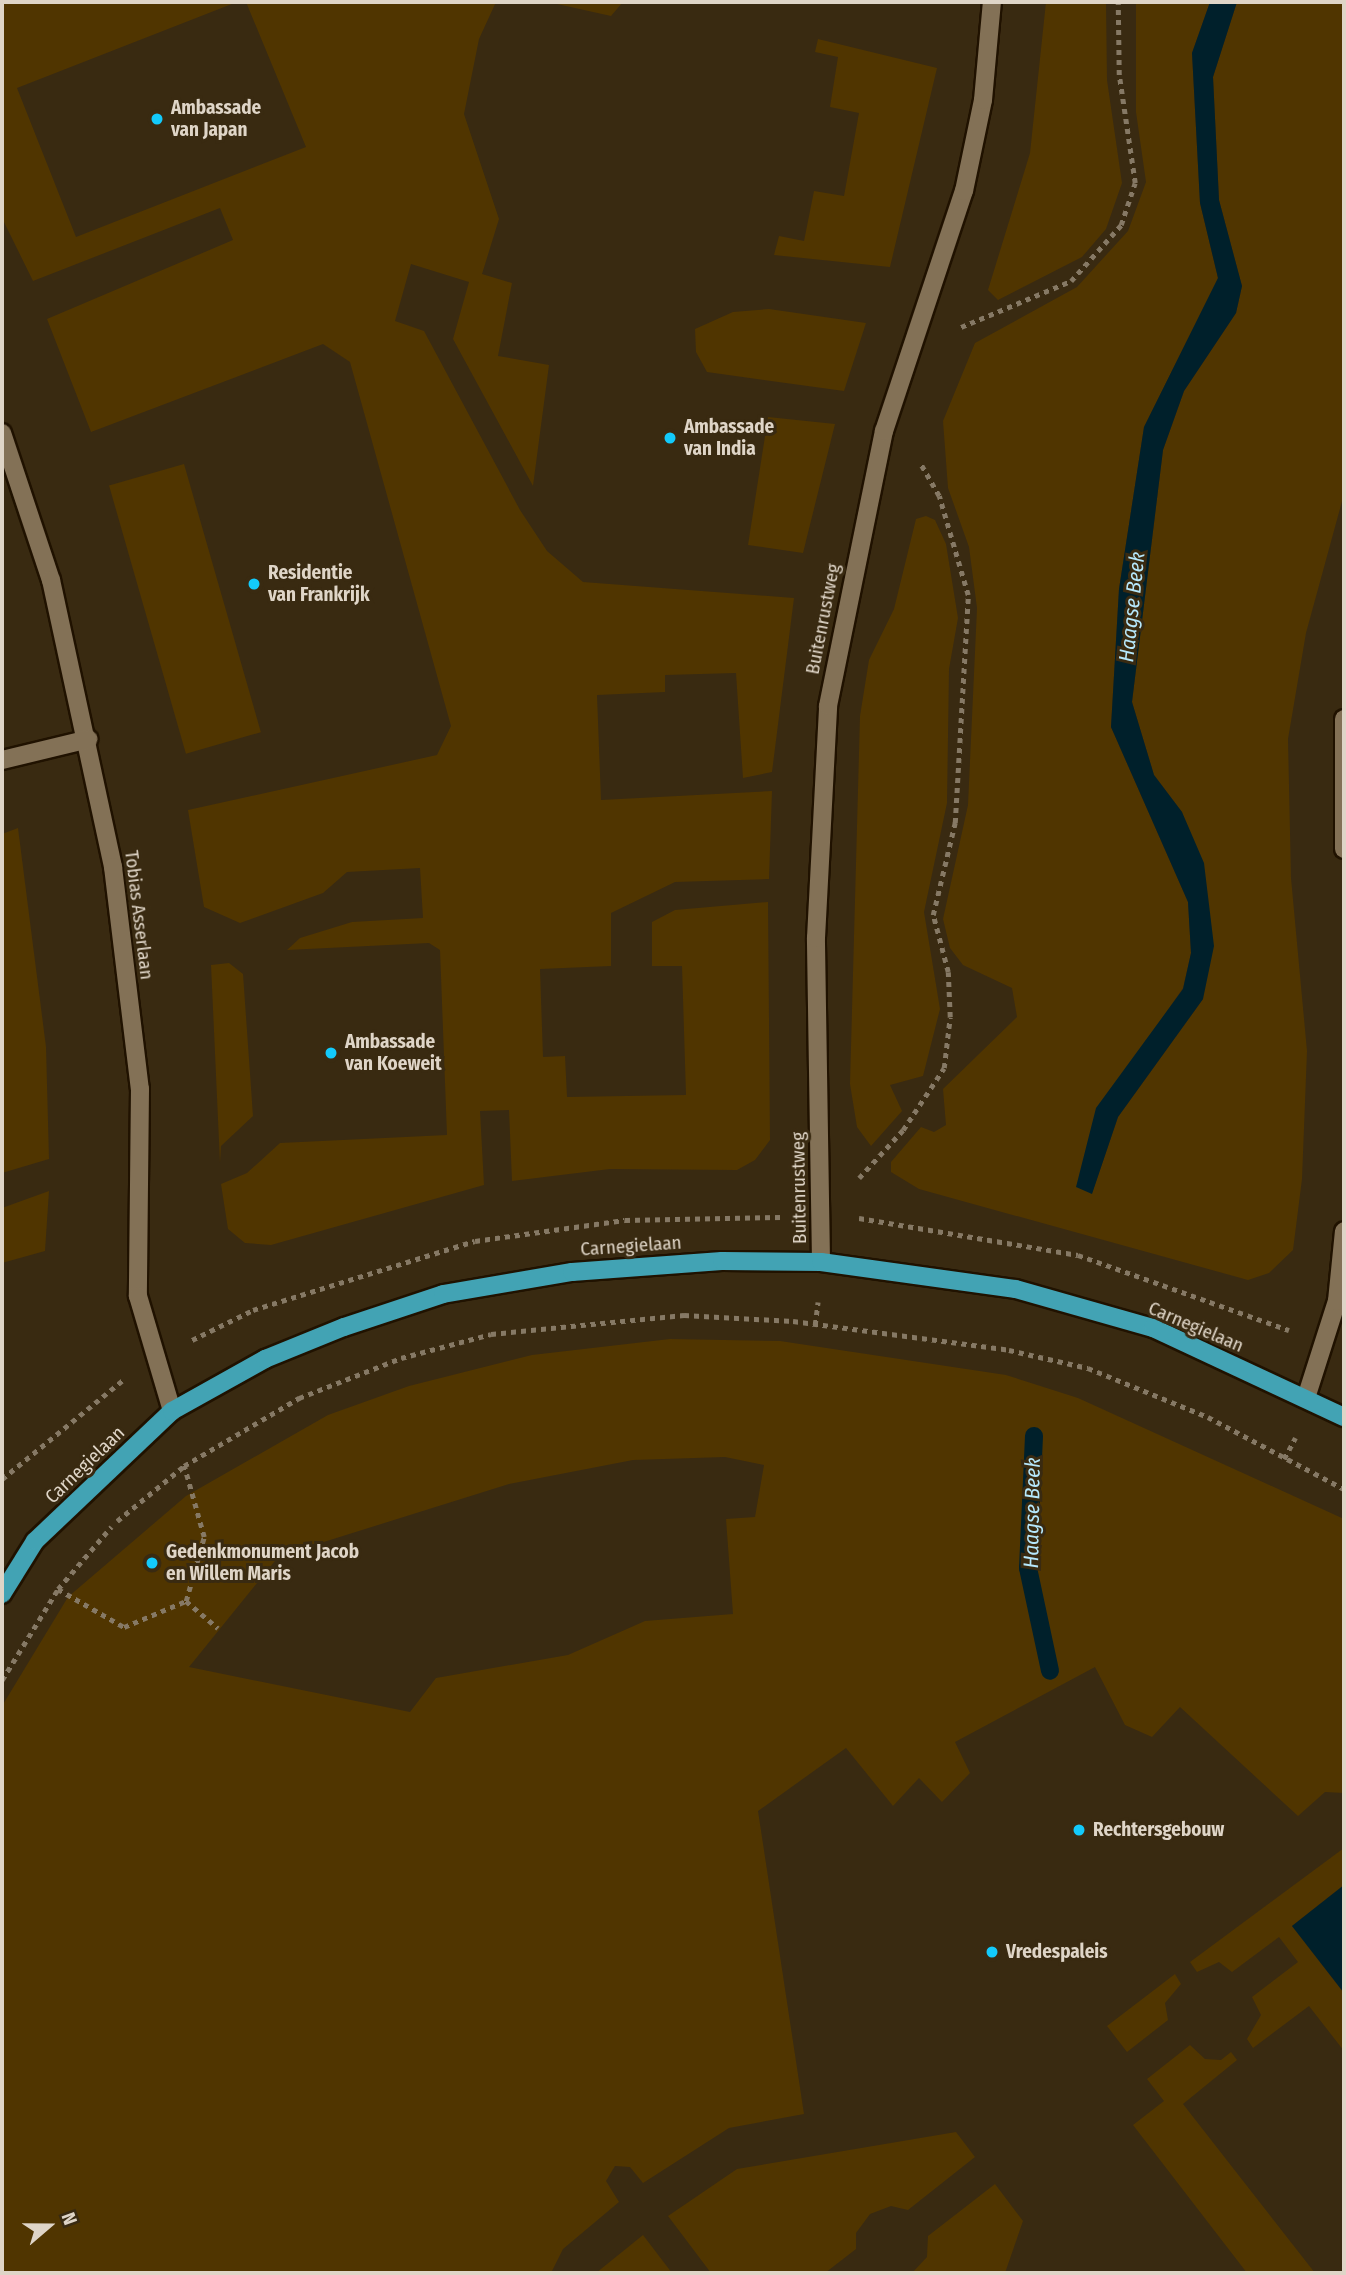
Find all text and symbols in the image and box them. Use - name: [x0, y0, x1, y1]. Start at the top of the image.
- place label: Ambassade van Japan: [171, 97, 261, 141]
- marker: Ambassade van Japan: [149, 111, 165, 127]
- place label: Ambassade van India: [684, 416, 774, 460]
- marker: Ambassade van India: [662, 430, 678, 446]
- water label: Haagse Beek: [1114, 551, 1150, 663]
- place label: Residentie van Frankrijk: [268, 562, 370, 606]
- street label: Buitenrustweg: [801, 562, 845, 676]
- marker: Residentie van Frankrijk: [246, 576, 262, 592]
- street label: Tobias Asserlaan: [120, 849, 158, 981]
- place label: Ambassade van Koeweit: [345, 1031, 442, 1075]
- marker: Ambassade van Koeweit: [323, 1045, 339, 1061]
- street label: Buitenrustweg: [787, 1132, 811, 1244]
- street label: Carnegielaan: [580, 1231, 682, 1261]
- street label: Carnegielaan: [1145, 1297, 1247, 1357]
- street label: Carnegielaan: [41, 1422, 129, 1508]
- water label: Haagse Beek: [1018, 1457, 1046, 1569]
- place label: Gedenkmonument Jacob en Willem Maris: [166, 1541, 359, 1585]
- marker: Gedenkmonument Jacob en Willem Maris: [144, 1555, 160, 1571]
- place label: Rechtersgebouw: [1093, 1819, 1224, 1841]
- marker: Rechtersgebouw: [1071, 1822, 1087, 1838]
- place label: Vredespaleis: [1006, 1941, 1108, 1963]
- marker: Vredespaleis: [984, 1944, 1000, 1960]
- north arrow: [14, 2191, 84, 2261]
- text: N: [56, 2209, 82, 2228]

